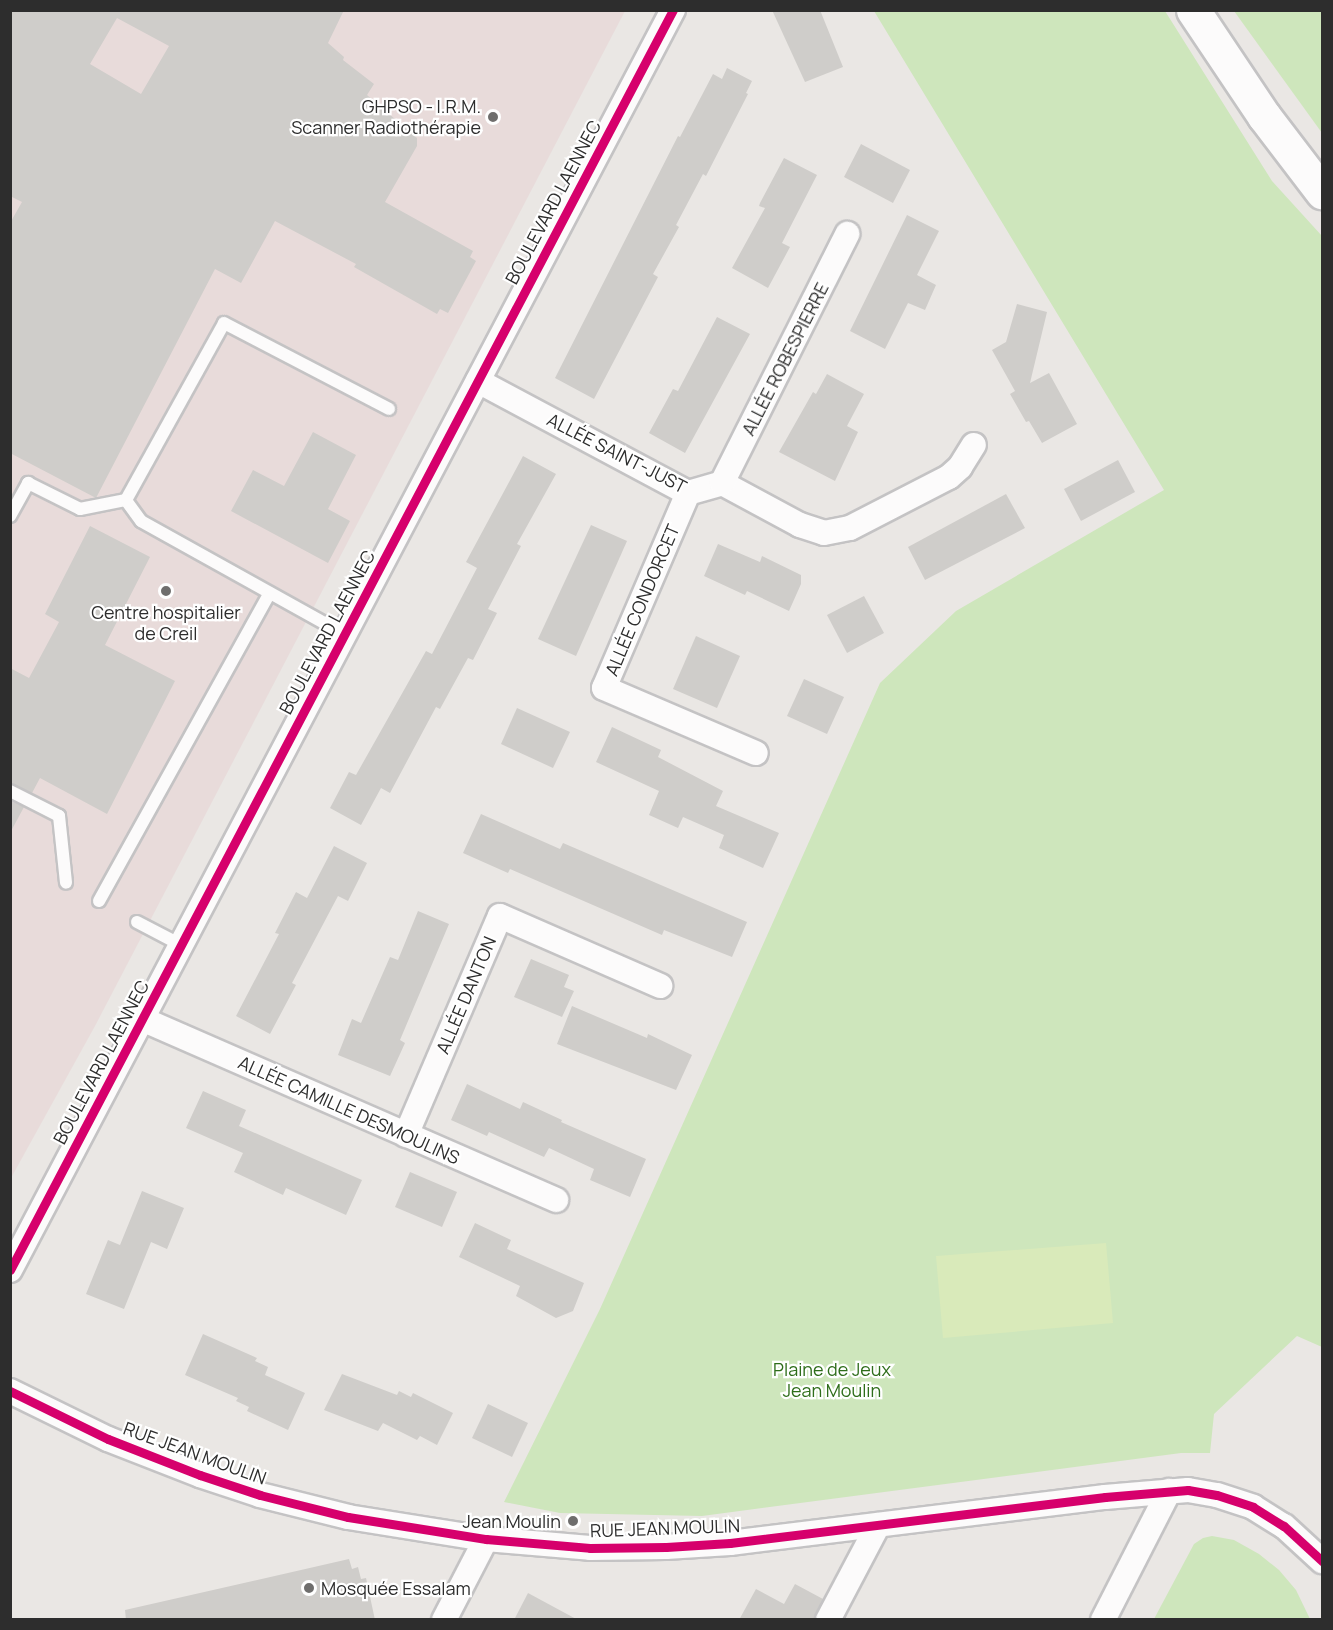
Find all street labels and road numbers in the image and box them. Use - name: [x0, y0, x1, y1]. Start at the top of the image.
- street label: BOULEVARD LAENNEC: [501, 116, 605, 288]
- street label: ALLÉE ROBESPIERRE: [737, 279, 833, 439]
- street label: ALLÉE SAINT-JUST: [544, 409, 690, 497]
- street label: ALLÉE CONDORCET: [600, 521, 684, 679]
- street label: BOULEVARD LAENNEC: [275, 546, 379, 718]
- street label: ALLÉE DANTON: [432, 933, 500, 1057]
- street label: BOULEVARD LAENNEC: [49, 976, 153, 1148]
- street label: ALLÉE CAMILLE DESMOULINS: [235, 1051, 463, 1169]
- street label: RUE JEAN MOULIN: [121, 1417, 269, 1489]
- street label: RUE JEAN MOULIN: [590, 1515, 740, 1541]

